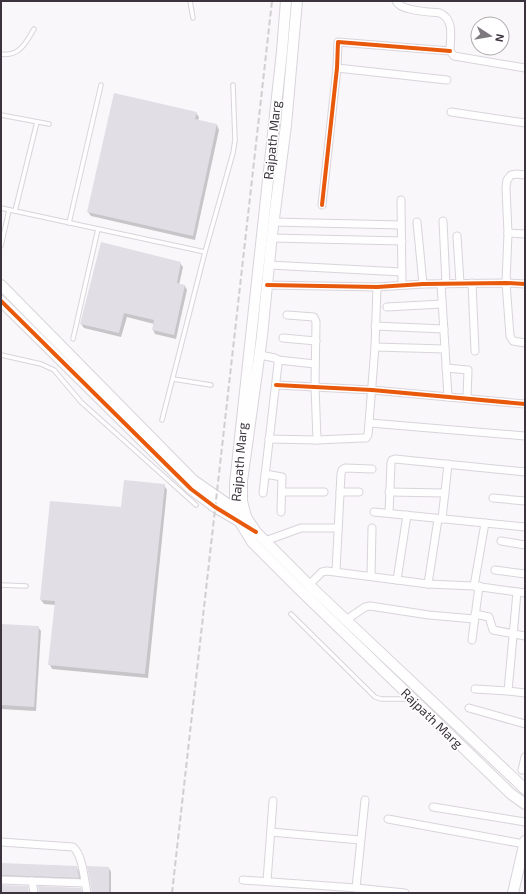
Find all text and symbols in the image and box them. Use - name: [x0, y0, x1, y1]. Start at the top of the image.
- north arrow: [470, 16, 510, 56]
- text: N: [493, 33, 507, 43]
- street label: Rajpath Marg: [260, 100, 284, 180]
- street label: Rajpath Marg: [228, 422, 250, 502]
- street label: Rajpath Marg: [398, 685, 466, 751]

